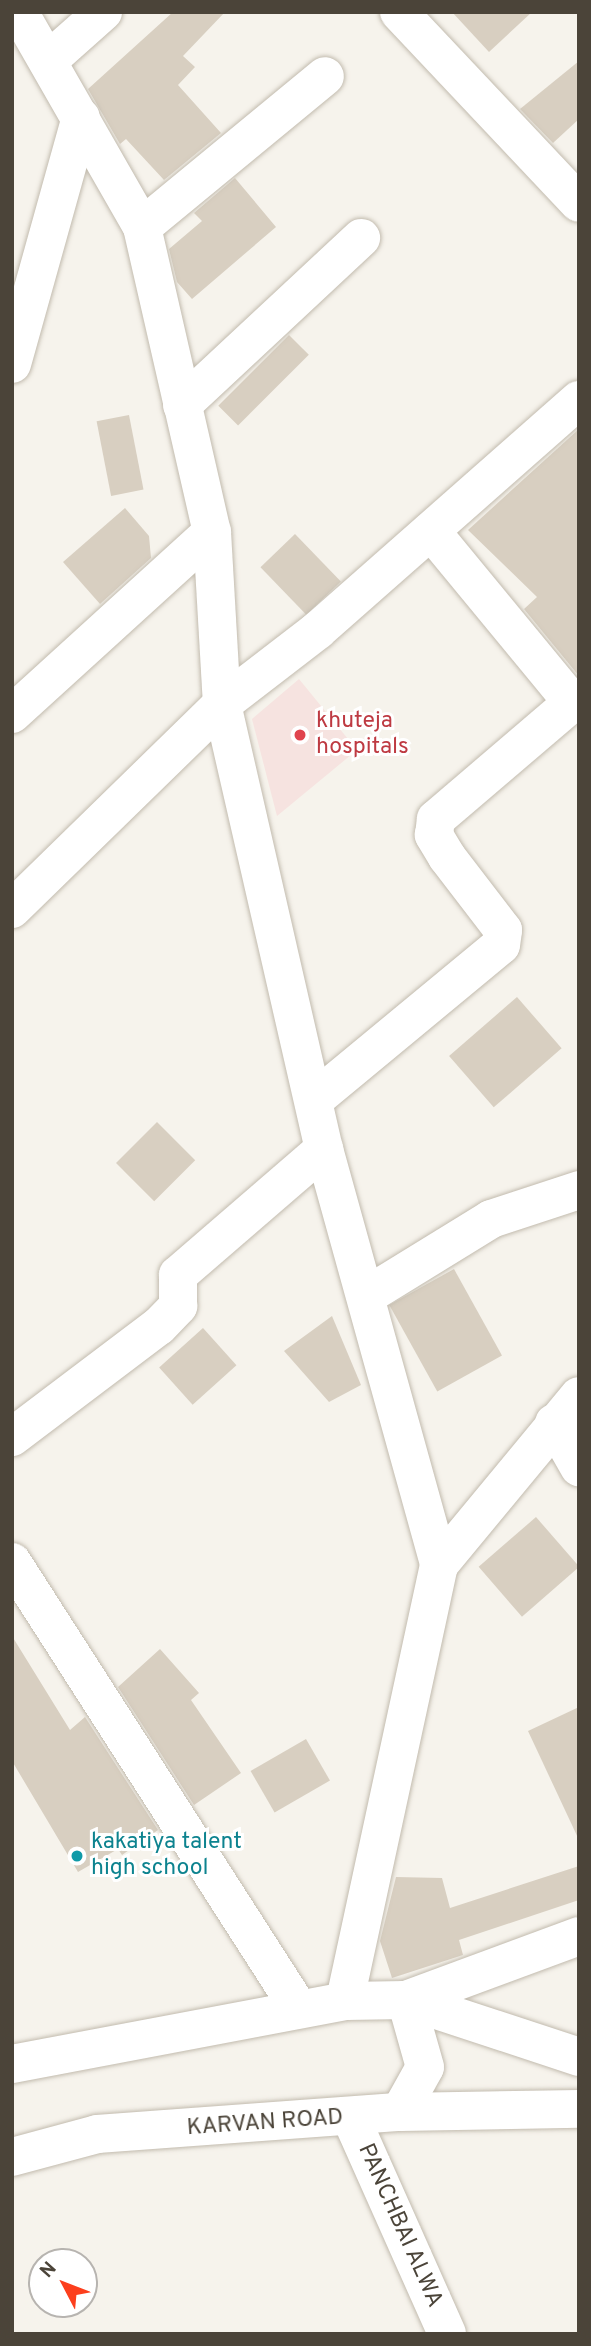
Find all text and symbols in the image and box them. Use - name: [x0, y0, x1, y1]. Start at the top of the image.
- place label: khuteja hospitals: [316, 708, 409, 762]
- marker: khuteja hospitals: [290, 725, 310, 745]
- place label: kakatiya talent high school: [91, 1829, 242, 1883]
- marker: kakatiya talent high school: [69, 1848, 85, 1864]
- street label: KARVAN ROAD: [186, 2105, 344, 2143]
- street label: PANCHBAI ALWA: [350, 2139, 448, 2313]
- north arrow: [28, 2248, 98, 2318]
- text: N: [35, 2257, 62, 2283]

